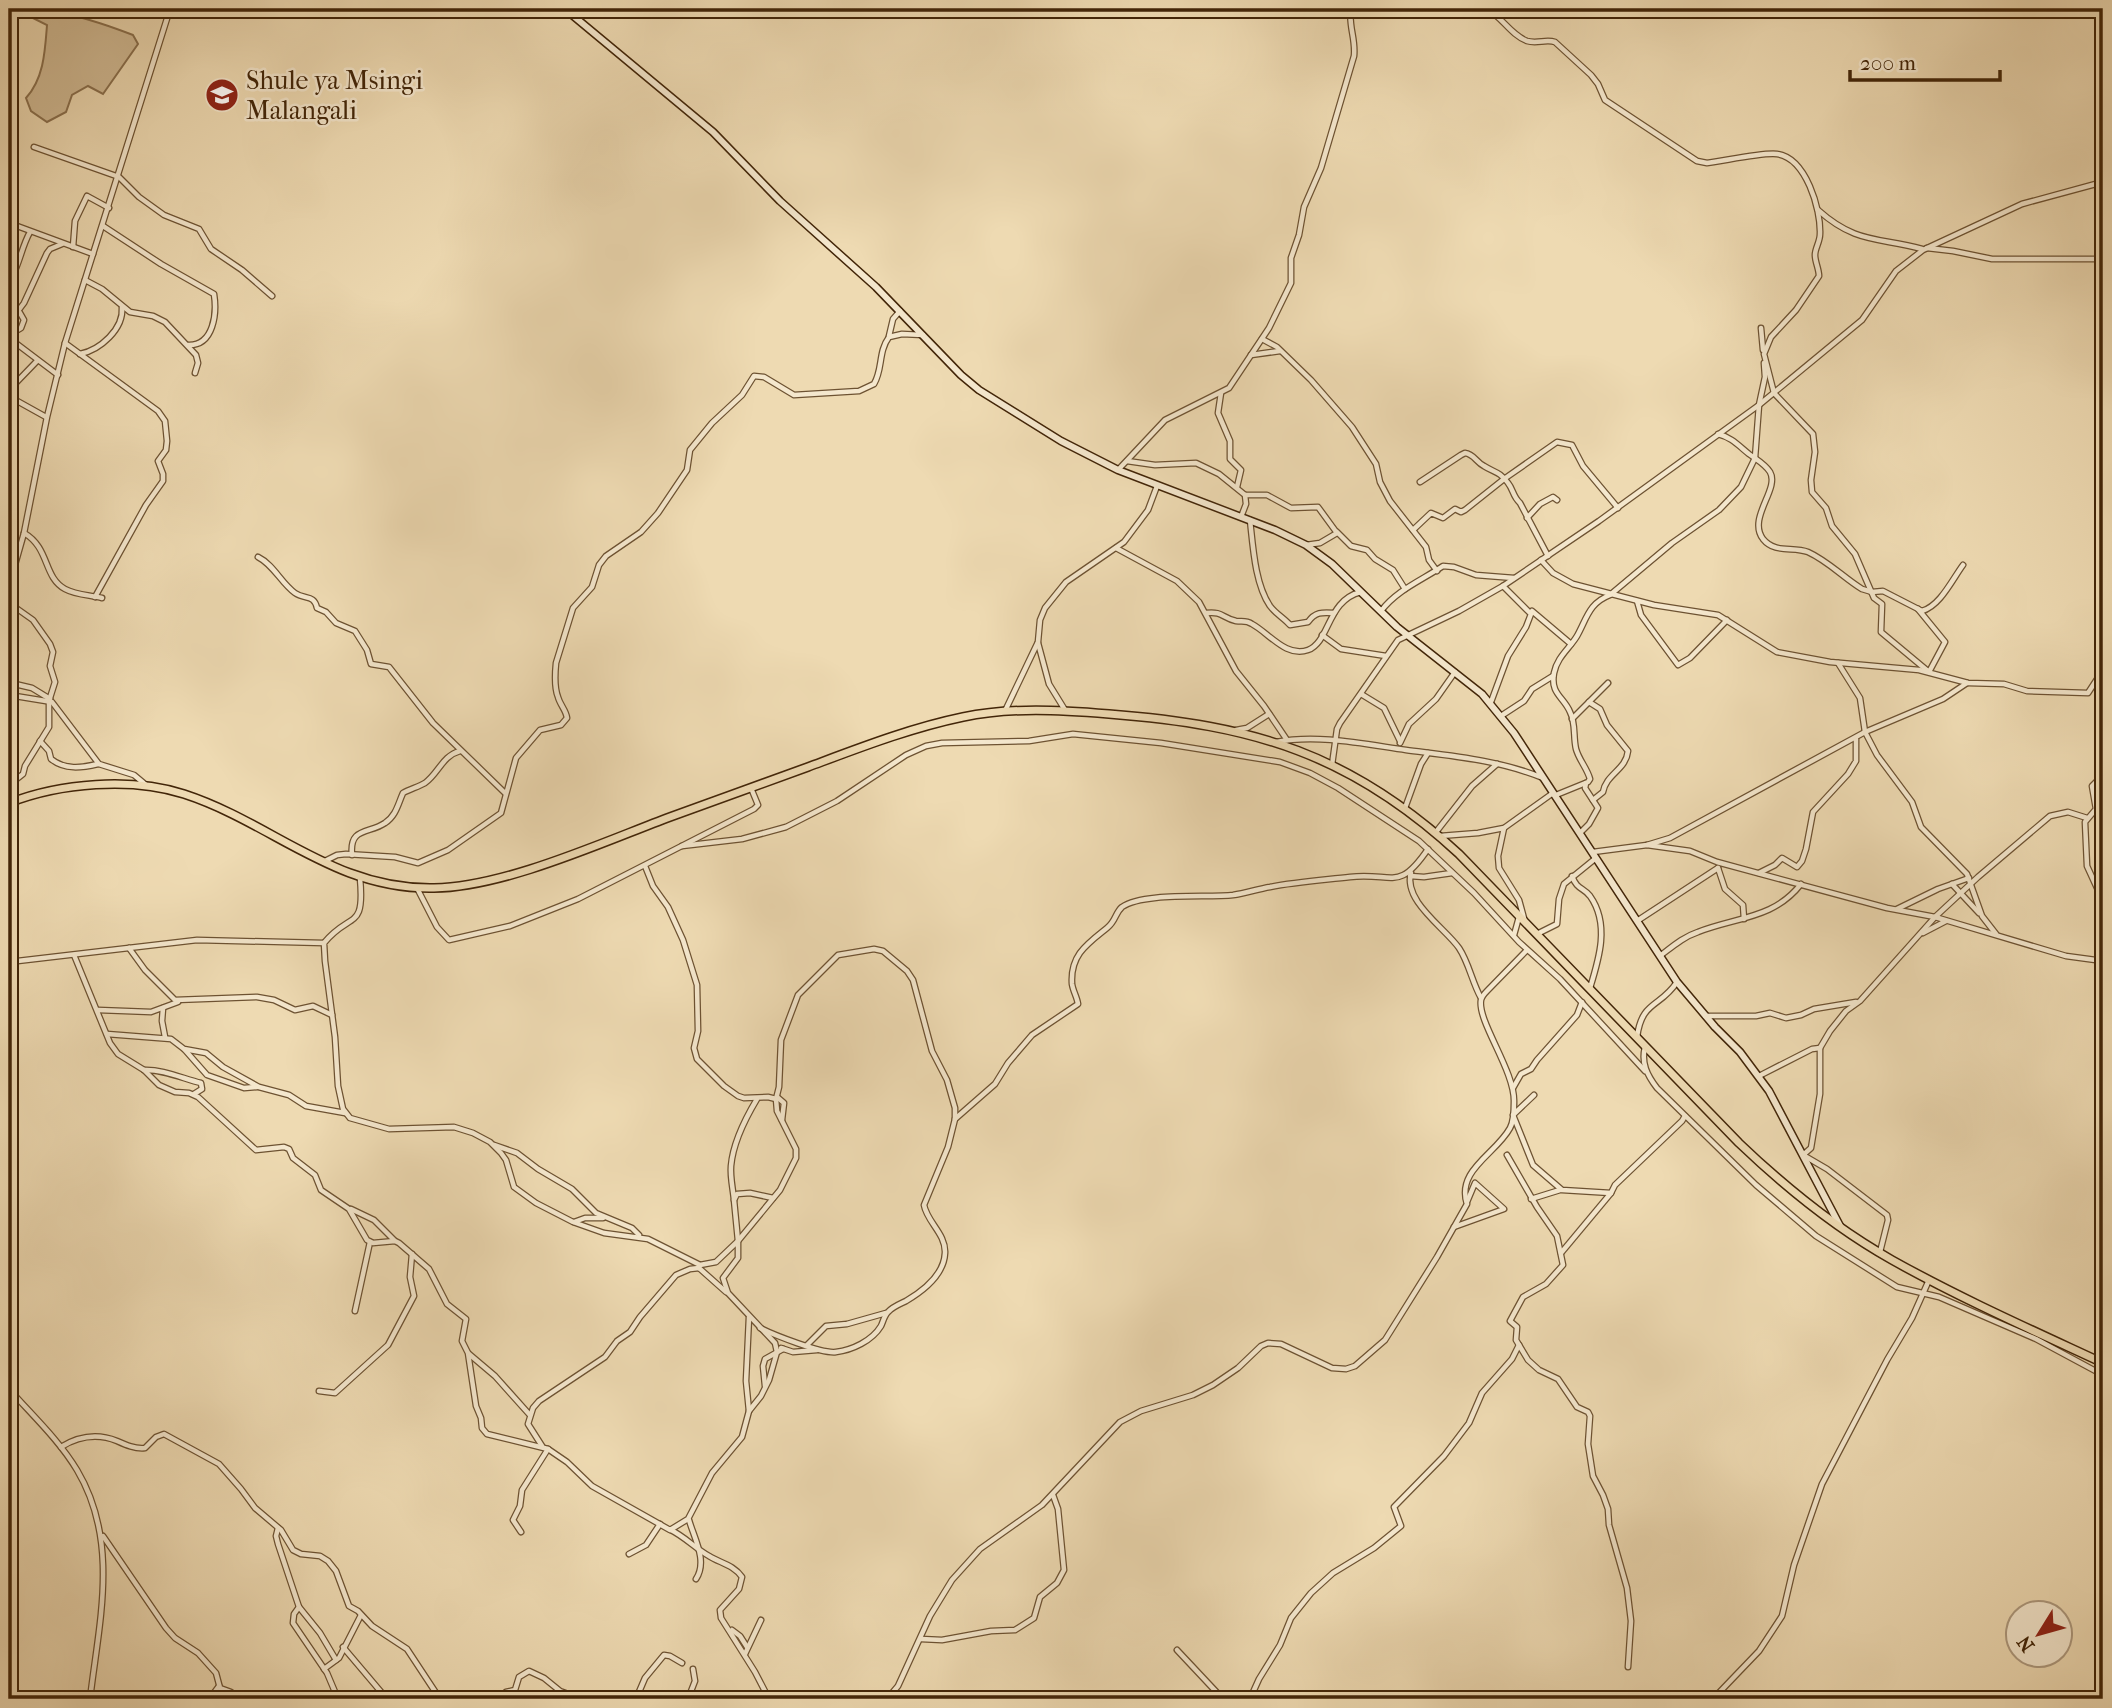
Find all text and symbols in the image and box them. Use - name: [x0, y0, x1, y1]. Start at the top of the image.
- scale bar: [1850, 38, 2000, 82]
- text: 200 m: [1860, 51, 1916, 75]
- place label: Shule ya Msingi Malangali: [246, 65, 423, 126]
- school or university icon: Shule ya Msingi Malangali: [203, 76, 241, 114]
- north arrow: [2004, 1600, 2074, 1670]
- text: N: [2013, 1631, 2039, 1656]

